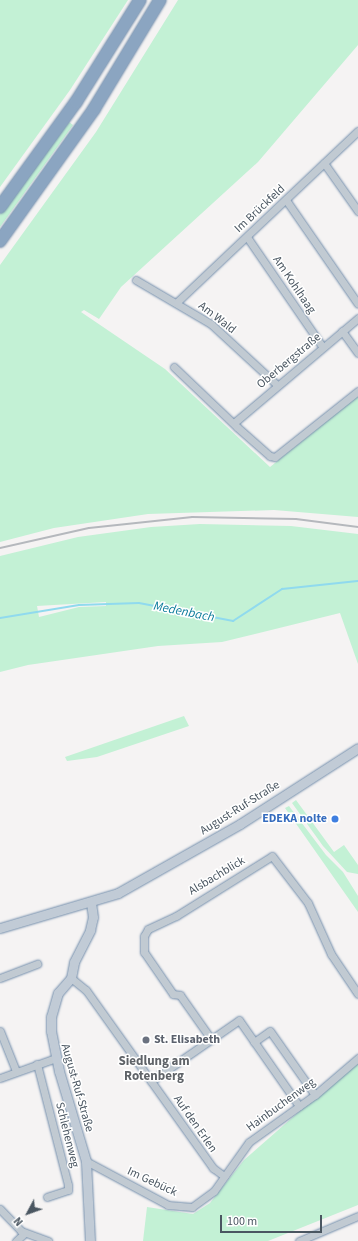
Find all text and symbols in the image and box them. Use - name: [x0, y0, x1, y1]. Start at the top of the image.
- street label: Im Brückfeld: [232, 182, 288, 236]
- street label: Am Kohlhaag: [269, 253, 319, 317]
- street label: Am Wald: [195, 299, 239, 337]
- street label: Oberbergstraße: [254, 330, 324, 392]
- water label: Medenbach: [152, 598, 216, 626]
- street label: August-Ruf-Straße: [198, 778, 282, 838]
- place label: EDEKA nolte: [262, 812, 327, 826]
- marker: EDEKA nolte: [330, 814, 340, 824]
- street label: Alsbachblick: [186, 854, 248, 898]
- place label: St. Elisabeth: [154, 1033, 220, 1047]
- marker: St. Elisabeth: [141, 1035, 151, 1045]
- street label: August-Ruf-Straße: [58, 1042, 96, 1134]
- district label: Siedlung am Rotenberg: [118, 1054, 190, 1085]
- street label: Hainbuchenweg: [244, 1075, 318, 1135]
- street label: Auf den Erlen: [170, 1093, 220, 1155]
- street label: Schlehenweg: [52, 1101, 82, 1169]
- street label: Im Gebück: [125, 1164, 179, 1200]
- north arrow: [8, 1193, 48, 1233]
- scale bar: [222, 1207, 324, 1233]
- text: 100 m: [227, 1213, 257, 1230]
- text: N: [11, 1214, 27, 1229]

